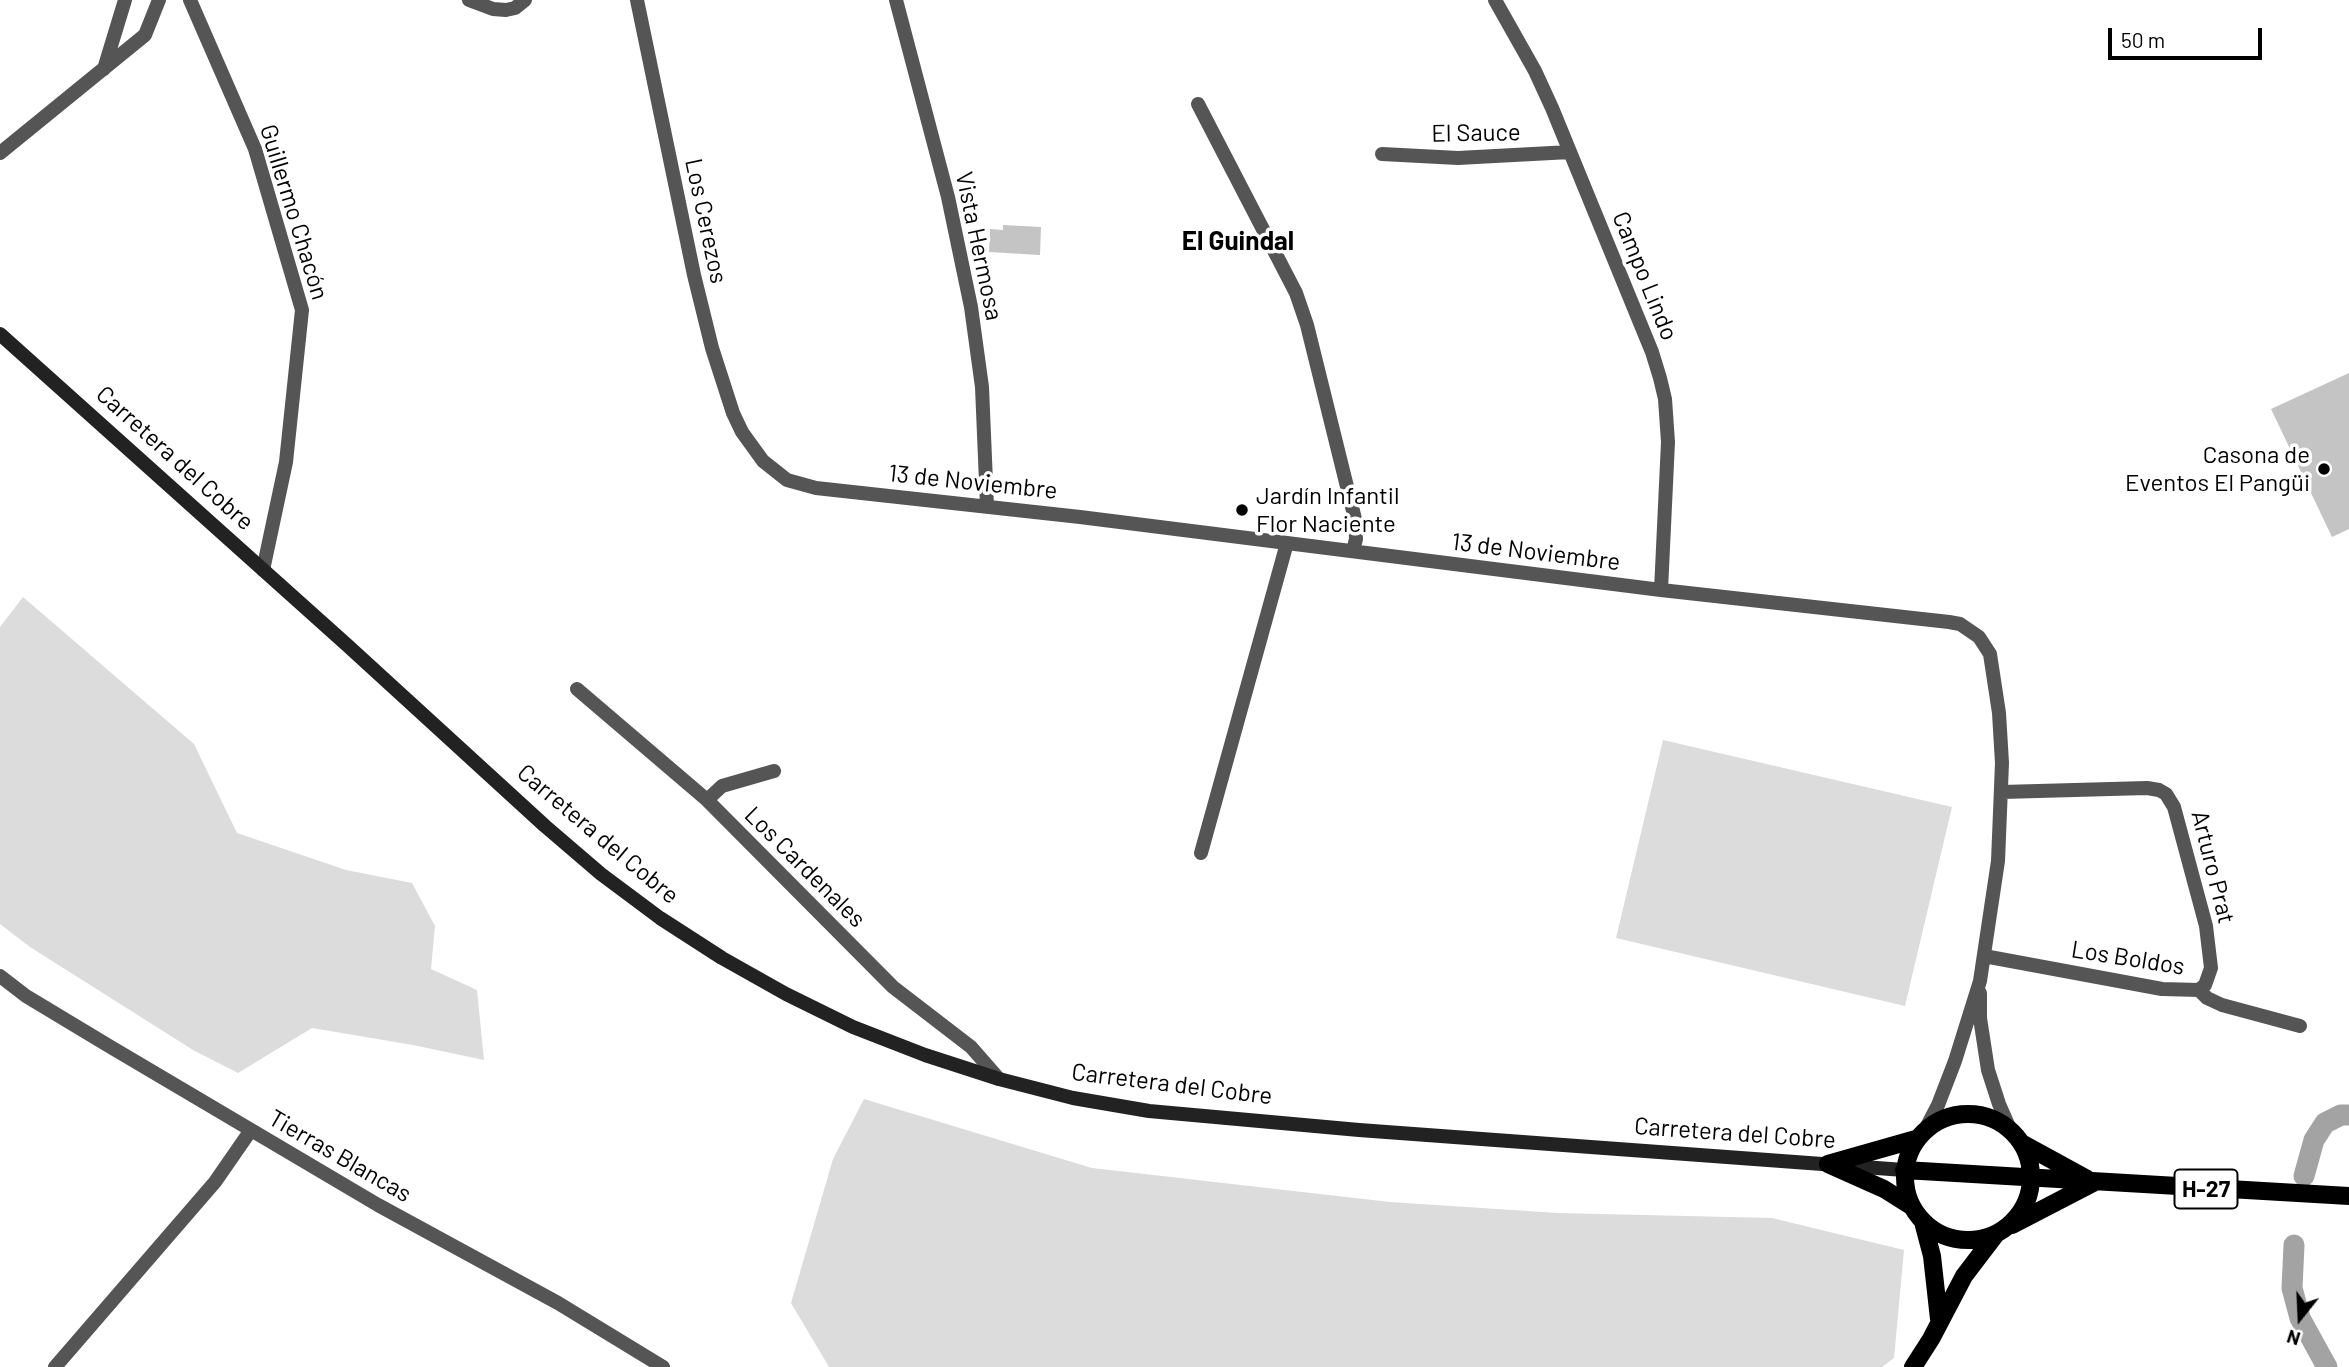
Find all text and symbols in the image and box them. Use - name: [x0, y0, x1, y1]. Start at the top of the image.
- scale bar: [2111, 14, 2265, 58]
- text: 50 m: [2121, 27, 2165, 52]
- street label: El Sauce: [1431, 118, 1521, 148]
- street label: Guillermo Chacón: [254, 121, 334, 303]
- street label: Los Cerezos: [679, 156, 733, 286]
- street label: Vista Hermosa: [949, 169, 1009, 323]
- street label: Campo Lindo: [1606, 207, 1684, 345]
- district label: El Guindal: [1182, 225, 1294, 257]
- street label: Carretera del Cobre: [90, 380, 260, 536]
- place label: Casona de Eventos El Pangüi: [2125, 441, 2310, 497]
- street label: 13 de Noviembre: [887, 459, 1059, 505]
- marker: Casona de Eventos El Pangüi: [2316, 461, 2332, 477]
- place label: Jardín Infantil Flor Naciente: [1256, 482, 1399, 538]
- marker: Jardín Infantil Flor Naciente: [1234, 502, 1250, 518]
- street label: 13 de Noviembre: [1450, 527, 1622, 577]
- street label: Carretera del Cobre: [511, 758, 685, 910]
- street label: Los Cardenales: [739, 801, 871, 933]
- street label: Arturo Prat: [2185, 807, 2241, 927]
- street label: Los Boldos: [2069, 935, 2187, 981]
- street label: Carretera del Cobre: [1070, 1057, 1274, 1111]
- street label: Tierras Blancas: [263, 1103, 417, 1209]
- street label: Carretera del Cobre: [1633, 1112, 1837, 1154]
- road number: H-27: [2174, 1170, 2238, 1208]
- north arrow: [2265, 1283, 2335, 1353]
- text: N: [2284, 1326, 2303, 1351]

